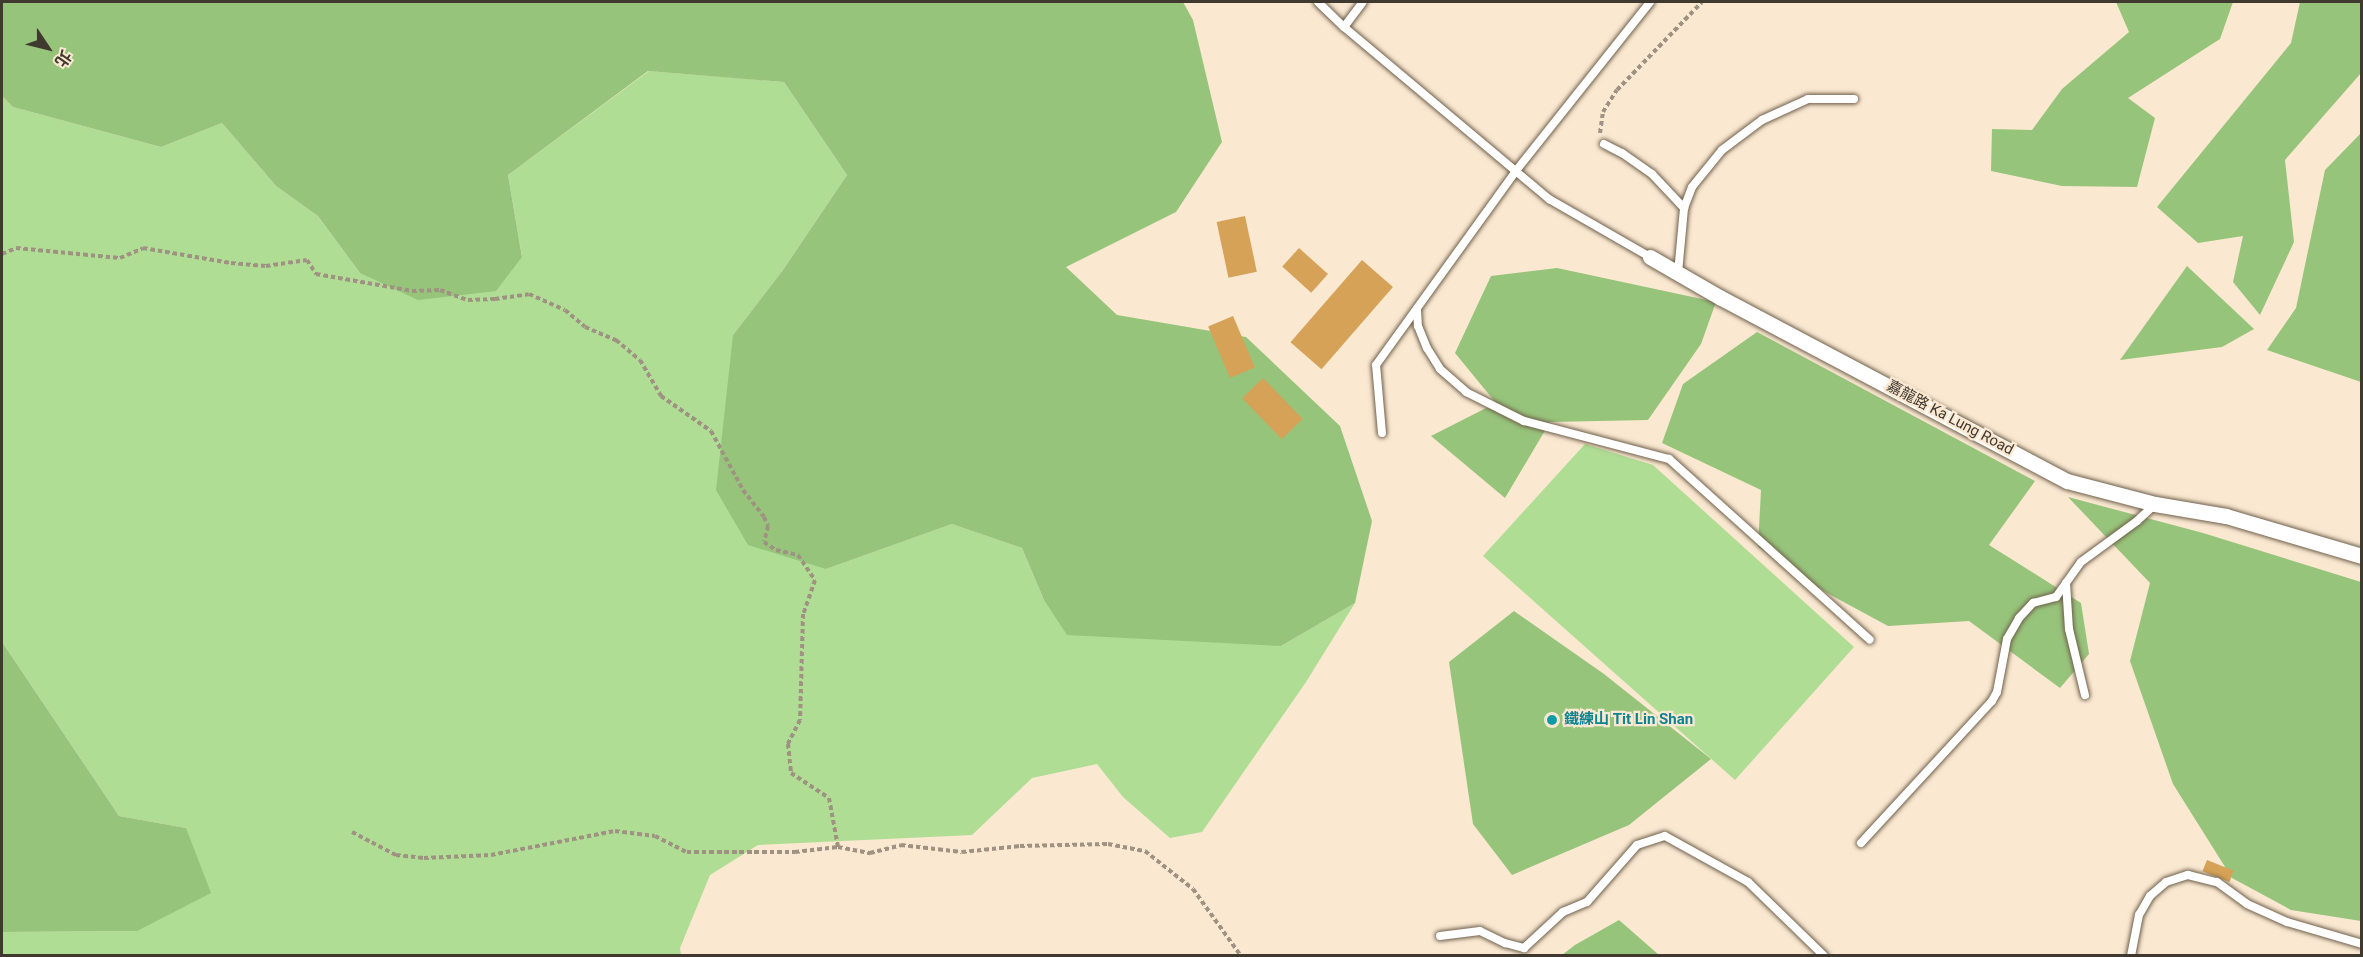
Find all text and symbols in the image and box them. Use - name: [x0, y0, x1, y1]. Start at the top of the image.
- north arrow: [18, 18, 78, 78]
- text: 北: [51, 47, 76, 71]
- street label: 嘉龍路 Ka Lung Road: [1884, 377, 2016, 459]
- place label: 鐵練山 Tit Lin Shan: [1564, 711, 1693, 729]
- marker: 鐵練山 Tit Lin Shan: [1545, 713, 1559, 727]

